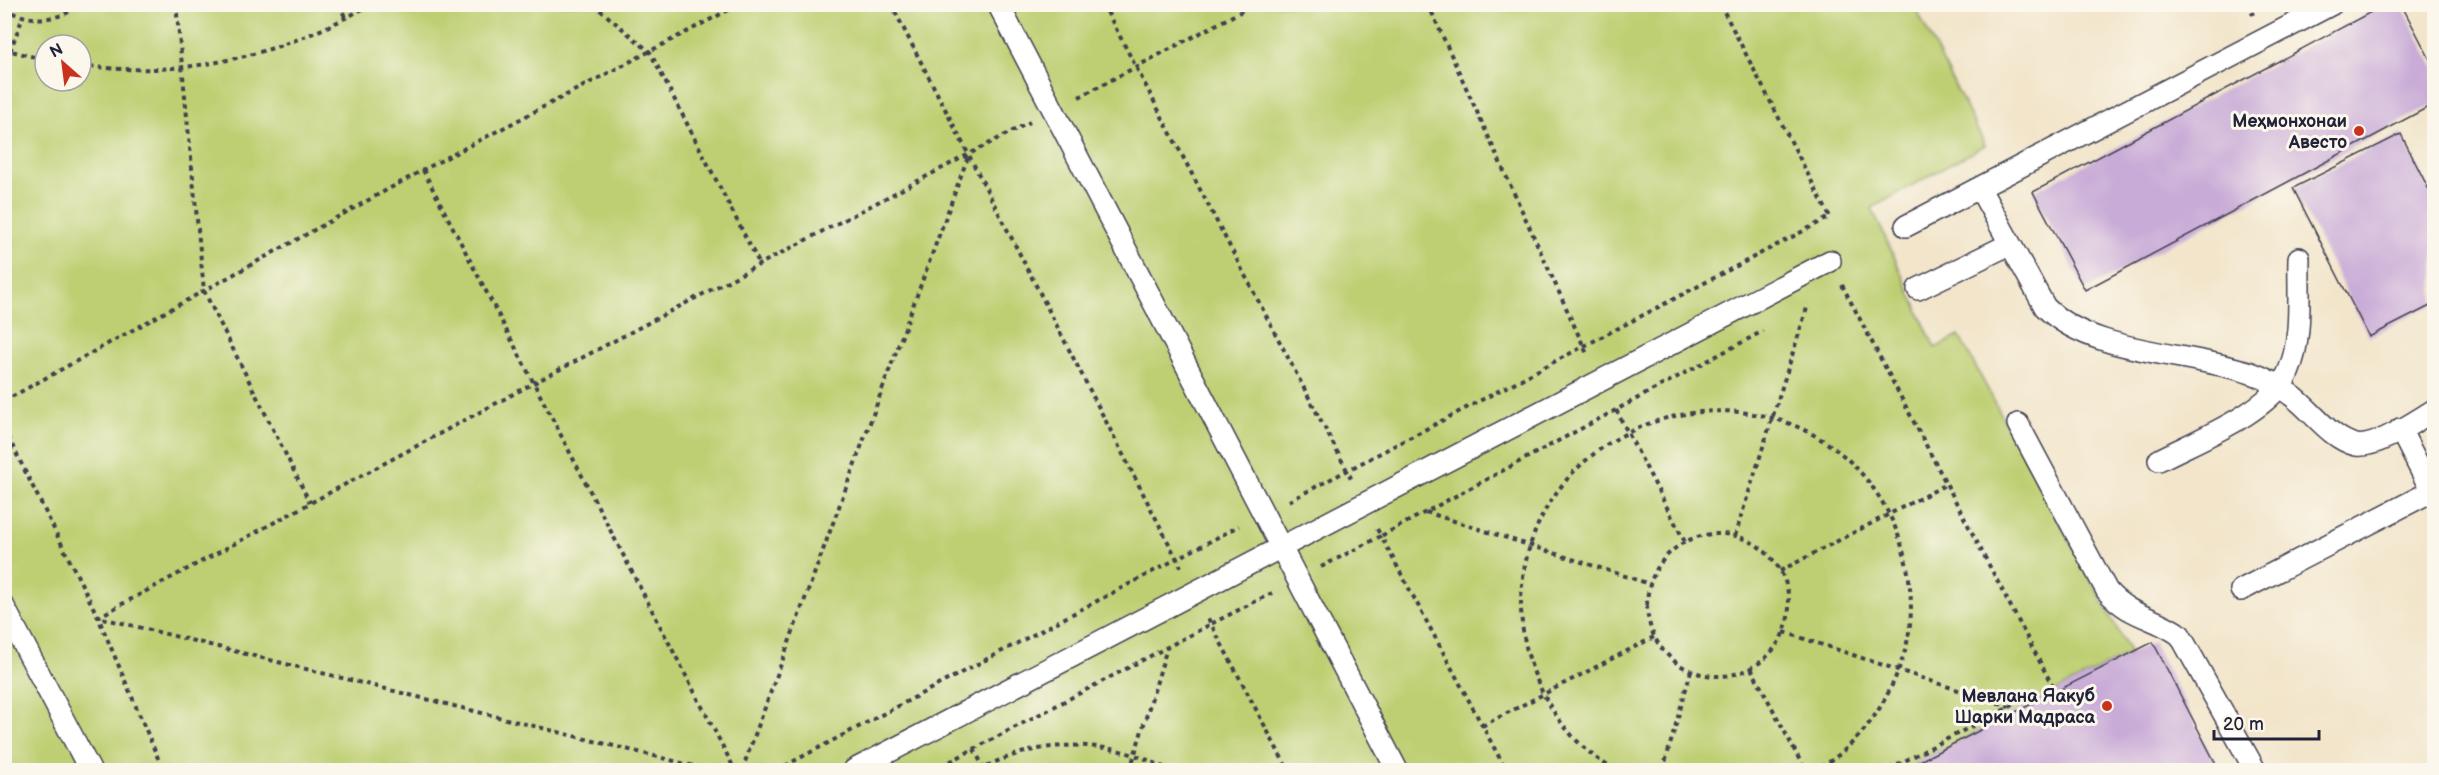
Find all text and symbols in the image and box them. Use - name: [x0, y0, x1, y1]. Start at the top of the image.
- north arrow: [33, 33, 93, 93]
- text: N: [47, 40, 66, 62]
- place label: Меҳмонхонаи Авесто: [2232, 111, 2347, 153]
- marker: Меҳмонхонаи Авесто: [2352, 124, 2366, 138]
- place label: Мевлана Яакуб Шарки Мадраса: [1954, 686, 2096, 728]
- marker: Мевлана Яакуб Шарки Мадраса: [2100, 699, 2114, 713]
- scale bar: [2214, 703, 2319, 741]
- text: 20 m: [2223, 714, 2264, 735]

